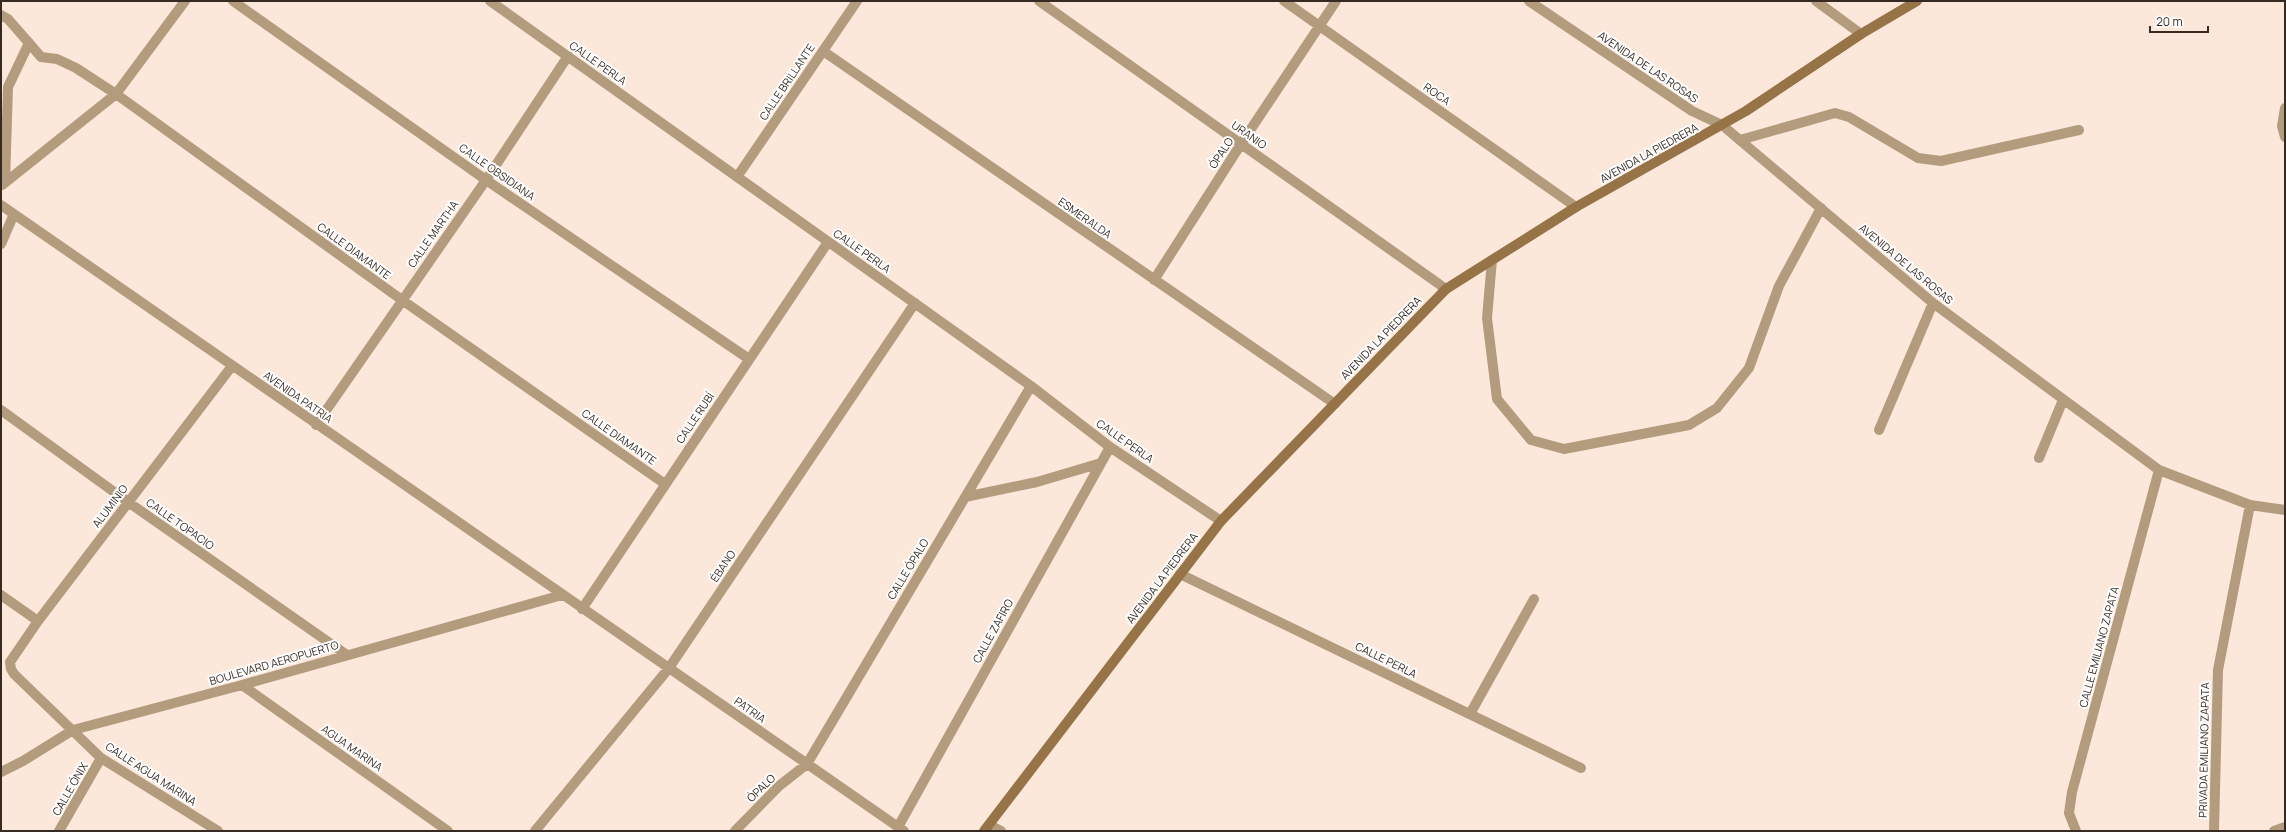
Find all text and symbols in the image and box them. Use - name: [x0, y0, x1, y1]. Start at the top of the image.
- scale bar: [2150, 8, 2208, 34]
- text: 20 m: [2156, 13, 2183, 30]
- street label: AVENIDA DE LAS ROSAS: [1595, 27, 1702, 106]
- street label: CALLE PERLA: [567, 37, 630, 88]
- street label: CALLE BRILLANTE: [755, 41, 818, 123]
- street label: ROCA: [1421, 79, 1454, 108]
- street label: URANIO: [1229, 117, 1270, 152]
- street label: AVENIDA LA PIEDRERA: [1597, 119, 1701, 186]
- street label: ÓPALO: [1205, 134, 1236, 171]
- street label: CALLE OBSIDIANA: [456, 140, 538, 204]
- street label: ESMERALDA: [1056, 194, 1115, 242]
- street label: CALLE MARTHA: [404, 197, 461, 270]
- street label: CALLE DIAMANTE: [314, 219, 394, 282]
- street label: AVENIDA DE LAS ROSAS: [1856, 220, 1956, 307]
- street label: CALLE PERLA: [831, 225, 894, 276]
- street label: AVENIDA LA PIEDRERA: [1337, 293, 1424, 383]
- street label: AVENIDA PATRIA: [261, 367, 336, 426]
- street label: CALLE RUBÍ: [672, 389, 717, 446]
- street label: CALLE DIAMANTE: [579, 405, 660, 468]
- street label: CALLE PERLA: [1094, 415, 1157, 466]
- street label: ALUMINIO: [89, 481, 131, 530]
- street label: CALLE TOPACIO: [143, 494, 217, 553]
- street label: AVENIDA LA PIEDRERA: [1122, 529, 1201, 626]
- street label: CALLE ÓPALO: [883, 535, 932, 602]
- street label: ÉBANO: [706, 547, 739, 585]
- street label: CALLE EMILIANO ZAPATA: [2075, 585, 2122, 709]
- street label: CALLE ZAFIRO: [969, 596, 1016, 665]
- street label: BOULEVARD AEROPUERTO: [207, 637, 340, 688]
- street label: CALLE PERLA: [1353, 638, 1420, 681]
- street label: PRIVADA EMILIANO ZAPATA: [2195, 682, 2212, 818]
- street label: PATRIA: [731, 693, 769, 726]
- street label: AGUA MARINA: [319, 721, 386, 774]
- street label: CALLE AGUA MARINA: [103, 739, 200, 809]
- street label: CALLE ÓNIX: [48, 759, 91, 818]
- street label: ÓPALO: [743, 770, 778, 805]

